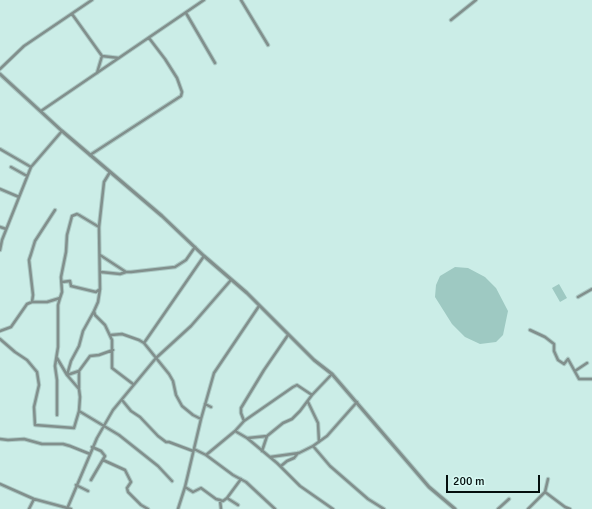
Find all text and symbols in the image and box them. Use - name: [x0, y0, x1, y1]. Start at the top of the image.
- scale bar: [448, 467, 542, 493]
- text: 200 m: [453, 474, 485, 489]

